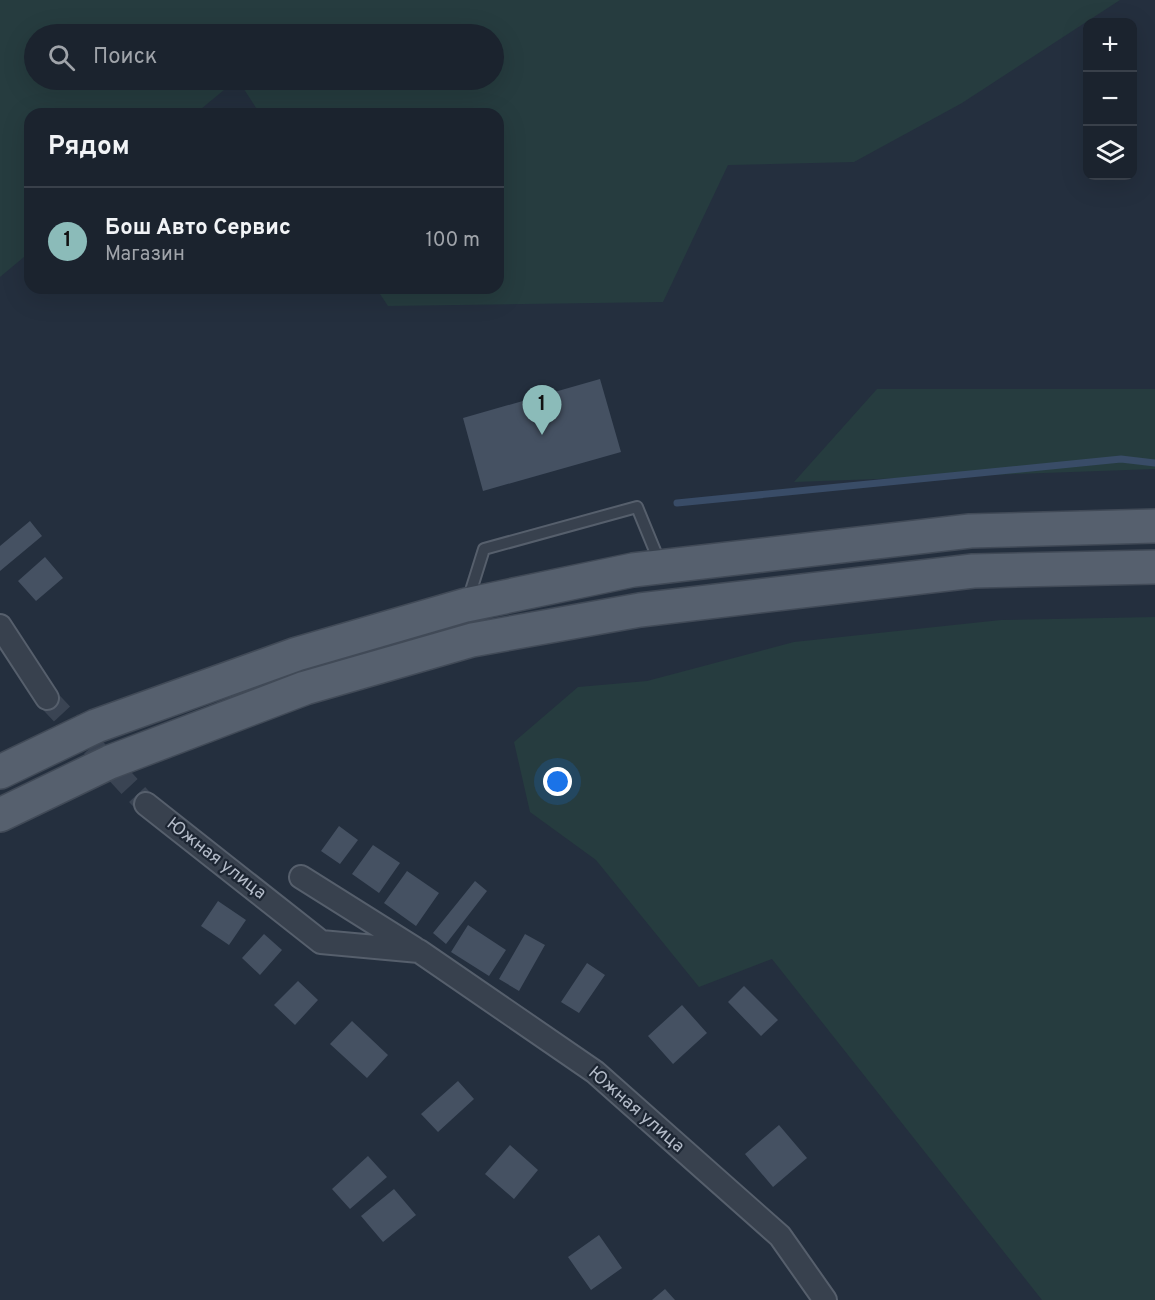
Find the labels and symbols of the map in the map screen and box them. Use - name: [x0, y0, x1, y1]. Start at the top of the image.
- pin: 1: [522, 386, 562, 435]
- your location: [543, 767, 572, 796]
- street label: Южная улица: [161, 813, 271, 905]
- street label: Южная улица: [583, 1062, 689, 1158]

